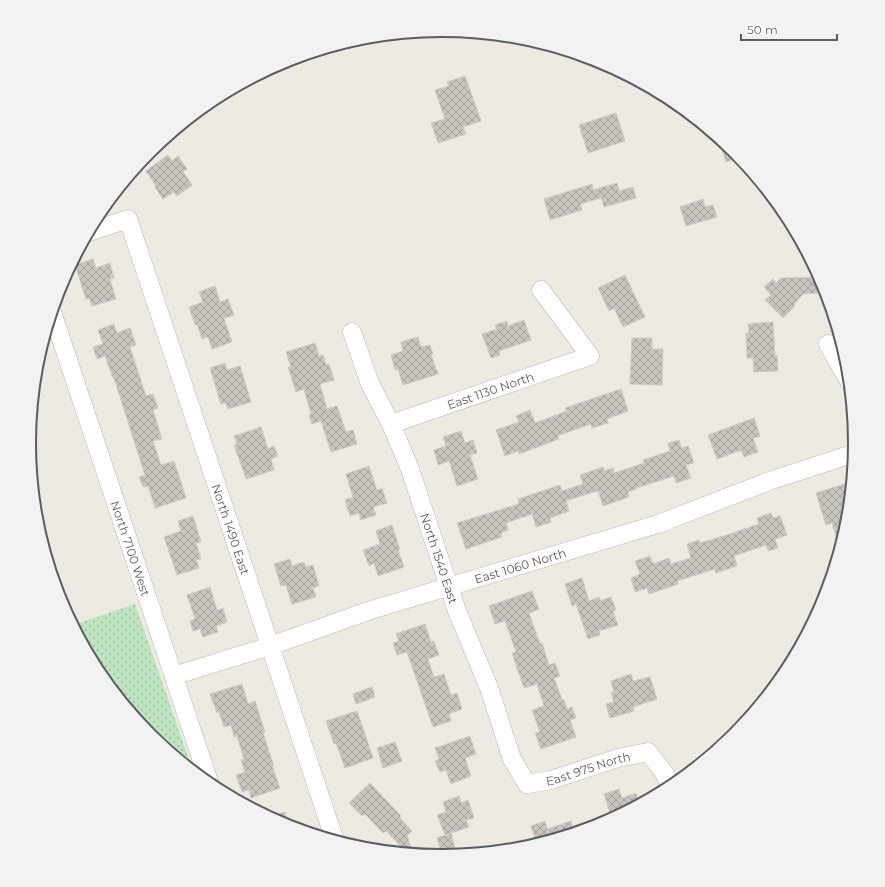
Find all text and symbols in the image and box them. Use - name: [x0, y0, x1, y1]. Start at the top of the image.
- scale bar: [741, 16, 837, 42]
- text: 50 m: [747, 22, 778, 37]
- street label: East 1130 North: [445, 368, 536, 412]
- street label: North 1490 East: [209, 482, 253, 577]
- street label: North 7100 West: [108, 498, 154, 598]
- street label: North 1540 East: [418, 511, 462, 605]
- street label: East 1060 North: [473, 545, 568, 586]
- street label: East 975 North: [545, 748, 632, 788]

